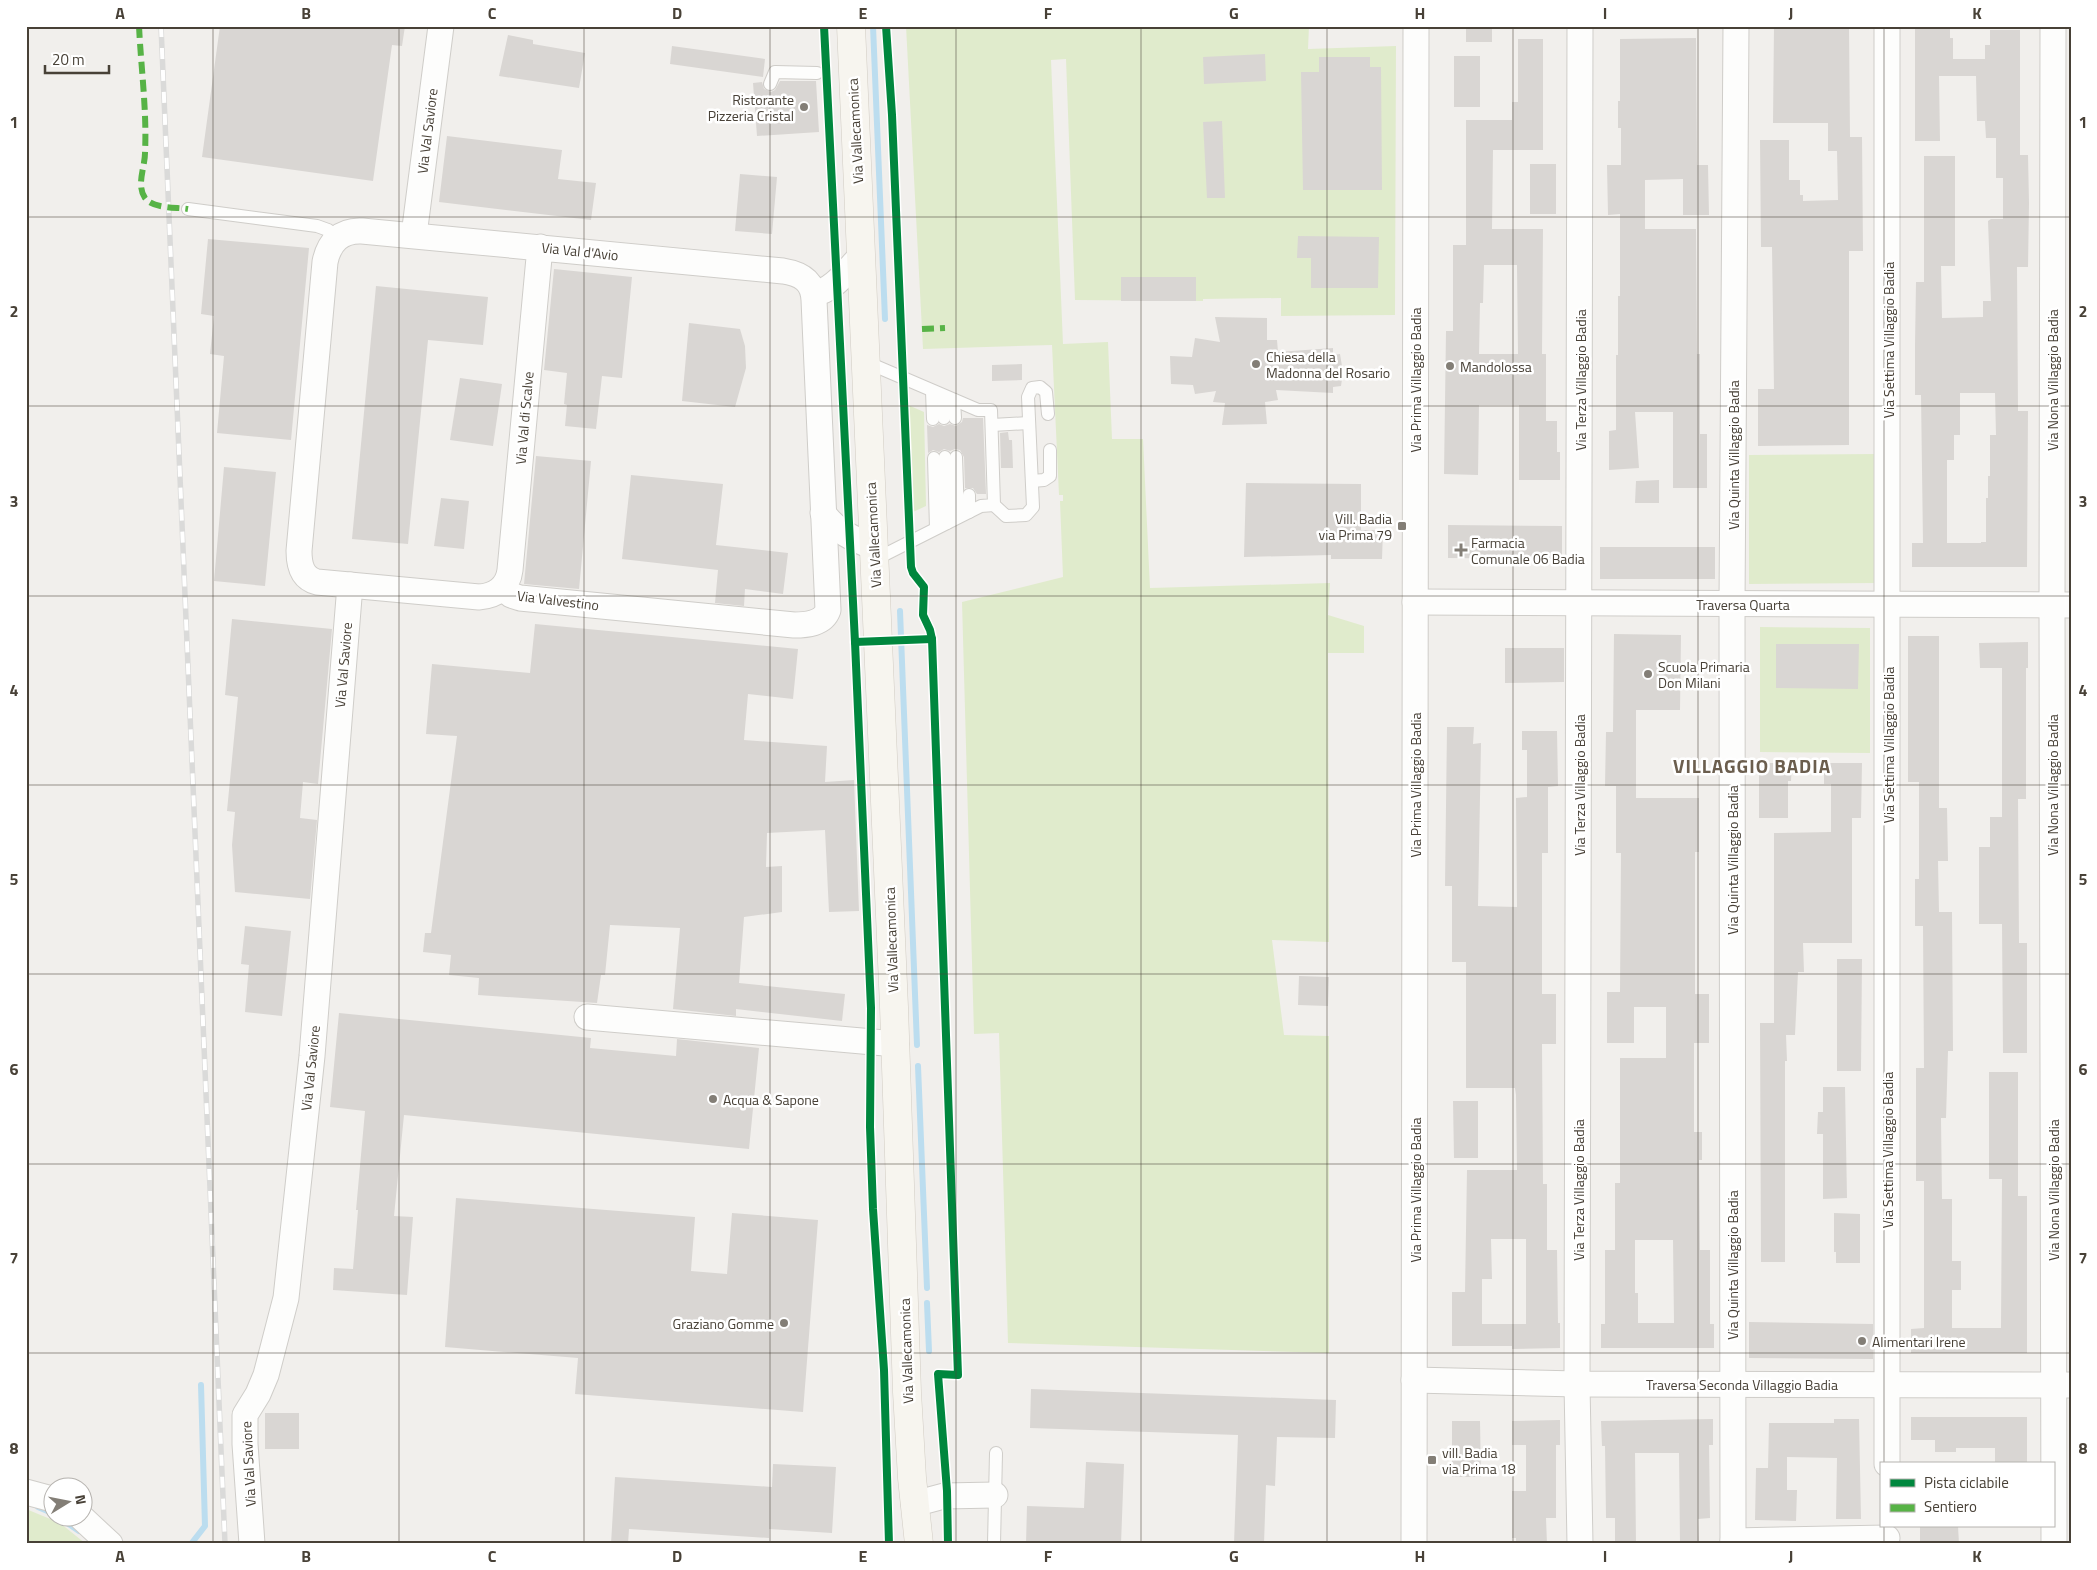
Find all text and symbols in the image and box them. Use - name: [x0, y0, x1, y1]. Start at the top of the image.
- text: A: [115, 1, 125, 25]
- text: B: [301, 1, 311, 25]
- text: C: [488, 1, 497, 25]
- text: D: [672, 1, 682, 25]
- text: E: [859, 1, 868, 25]
- text: F: [1044, 1, 1053, 25]
- text: G: [1229, 1, 1239, 25]
- text: H: [1415, 1, 1425, 25]
- text: I: [1603, 1, 1607, 25]
- text: J: [1789, 1, 1793, 25]
- text: K: [1972, 1, 1982, 25]
- scale bar: [45, 42, 109, 74]
- text: 20 m: [52, 48, 85, 71]
- street label: Via Vallecamonica: [842, 78, 868, 184]
- street label: Via Val Saviore: [411, 87, 443, 175]
- place label: Ristorante Pizzeria Cristal: [708, 89, 794, 126]
- marker: Ristorante Pizzeria Cristal: [798, 101, 810, 113]
- text: 1: [10, 110, 18, 134]
- text: 1: [2079, 110, 2087, 134]
- street label: Via Val d'Avio: [540, 237, 620, 265]
- street label: Via Settima Villaggio Badia: [1878, 262, 1899, 418]
- text: 2: [10, 299, 18, 323]
- text: 2: [2079, 299, 2087, 323]
- street label: Via Prima Villaggio Badia: [1405, 307, 1426, 453]
- street label: Via Terza Villaggio Badia: [1570, 309, 1591, 451]
- street label: Via Nona Villaggio Badia: [2042, 309, 2063, 451]
- place label: Chiesa della Madonna del Rosario: [1266, 346, 1390, 383]
- place label: Mandolossa: [1460, 356, 1532, 377]
- marker: Chiesa della Madonna del Rosario: [1250, 358, 1262, 370]
- marker: Mandolossa: [1444, 360, 1456, 372]
- street label: Via Val di Scalve: [509, 370, 539, 466]
- street label: Via Quinta Villaggio Badia: [1723, 380, 1744, 530]
- street label: Via Vallecamonica: [860, 482, 886, 588]
- text: 3: [10, 489, 18, 513]
- text: 3: [2079, 489, 2087, 513]
- place label: Vill. Badia via Prima 79: [1318, 508, 1392, 545]
- marker: Vill. Badia via Prima 79: [1396, 520, 1408, 532]
- place label: Farmacia Comunale 06 Badia: [1471, 532, 1585, 569]
- marker: Farmacia Comunale 06 Badia: [1455, 544, 1467, 556]
- street label: Via Valvestino: [516, 585, 600, 615]
- street label: Traversa Quarta: [1696, 594, 1790, 615]
- street label: Via Val Saviore: [329, 621, 357, 709]
- place label: Scuola Primaria Don Milani: [1658, 656, 1750, 693]
- street label: Via Settima Villaggio Badia: [1878, 667, 1899, 823]
- marker: Scuola Primaria Don Milani: [1642, 668, 1654, 680]
- text: 4: [10, 678, 19, 702]
- text: 4: [2079, 678, 2088, 702]
- street label: Via Prima Villaggio Badia: [1405, 712, 1426, 858]
- street label: Via Terza Villaggio Badia: [1569, 714, 1590, 856]
- street label: Via Nona Villaggio Badia: [2042, 714, 2063, 856]
- district label: VILLAGGIO BADIA: [1673, 751, 1831, 780]
- street label: Via Quinta Villaggio Badia: [1722, 785, 1743, 935]
- text: 5: [10, 867, 19, 891]
- text: 5: [2079, 867, 2088, 891]
- street label: Via Vallecamonica: [879, 887, 903, 993]
- street label: Via Val Saviore: [295, 1024, 325, 1112]
- text: 6: [10, 1057, 19, 1081]
- text: 6: [2079, 1057, 2088, 1081]
- street label: Via Settima Villaggio Badia: [1877, 1072, 1898, 1228]
- place label: Acqua & Sapone: [723, 1089, 819, 1110]
- marker: Acqua & Sapone: [707, 1093, 719, 1105]
- street label: Via Prima Villaggio Badia: [1405, 1117, 1426, 1263]
- street label: Via Terza Villaggio Badia: [1568, 1119, 1589, 1261]
- street label: Via Nona Villaggio Badia: [2043, 1119, 2064, 1261]
- street label: Via Quinta Villaggio Badia: [1722, 1190, 1743, 1340]
- text: 7: [10, 1246, 18, 1270]
- text: 7: [2079, 1246, 2087, 1270]
- street label: Via Vallecamonica: [894, 1298, 918, 1404]
- place label: Graziano Gomme: [673, 1313, 774, 1334]
- marker: Graziano Gomme: [778, 1317, 790, 1329]
- place label: Alimentari Irene: [1872, 1331, 1966, 1352]
- marker: Alimentari Irene: [1856, 1335, 1868, 1347]
- street label: Traversa Seconda Villaggio Badia: [1646, 1374, 1838, 1395]
- street label: Via Val Saviore: [235, 1421, 261, 1507]
- text: 8: [10, 1436, 19, 1460]
- text: 8: [2079, 1436, 2088, 1460]
- place label: vill. Badia via Prima 18: [1442, 1442, 1516, 1479]
- marker: vill. Badia via Prima 18: [1426, 1454, 1438, 1466]
- legend: [1880, 1462, 2054, 1528]
- text: Pista ciclabile: [1924, 1471, 2009, 1494]
- north arrow: [42, 1478, 92, 1528]
- text: N: [70, 1493, 92, 1506]
- text: Sentiero: [1924, 1495, 1977, 1518]
- text: A: [115, 1544, 125, 1568]
- text: B: [301, 1544, 311, 1568]
- text: C: [488, 1544, 497, 1568]
- text: D: [672, 1544, 682, 1568]
- text: E: [859, 1544, 868, 1568]
- text: F: [1044, 1544, 1053, 1568]
- text: G: [1229, 1544, 1239, 1568]
- text: H: [1415, 1544, 1425, 1568]
- text: I: [1603, 1544, 1607, 1568]
- text: J: [1789, 1544, 1793, 1568]
- text: K: [1972, 1544, 1982, 1568]

